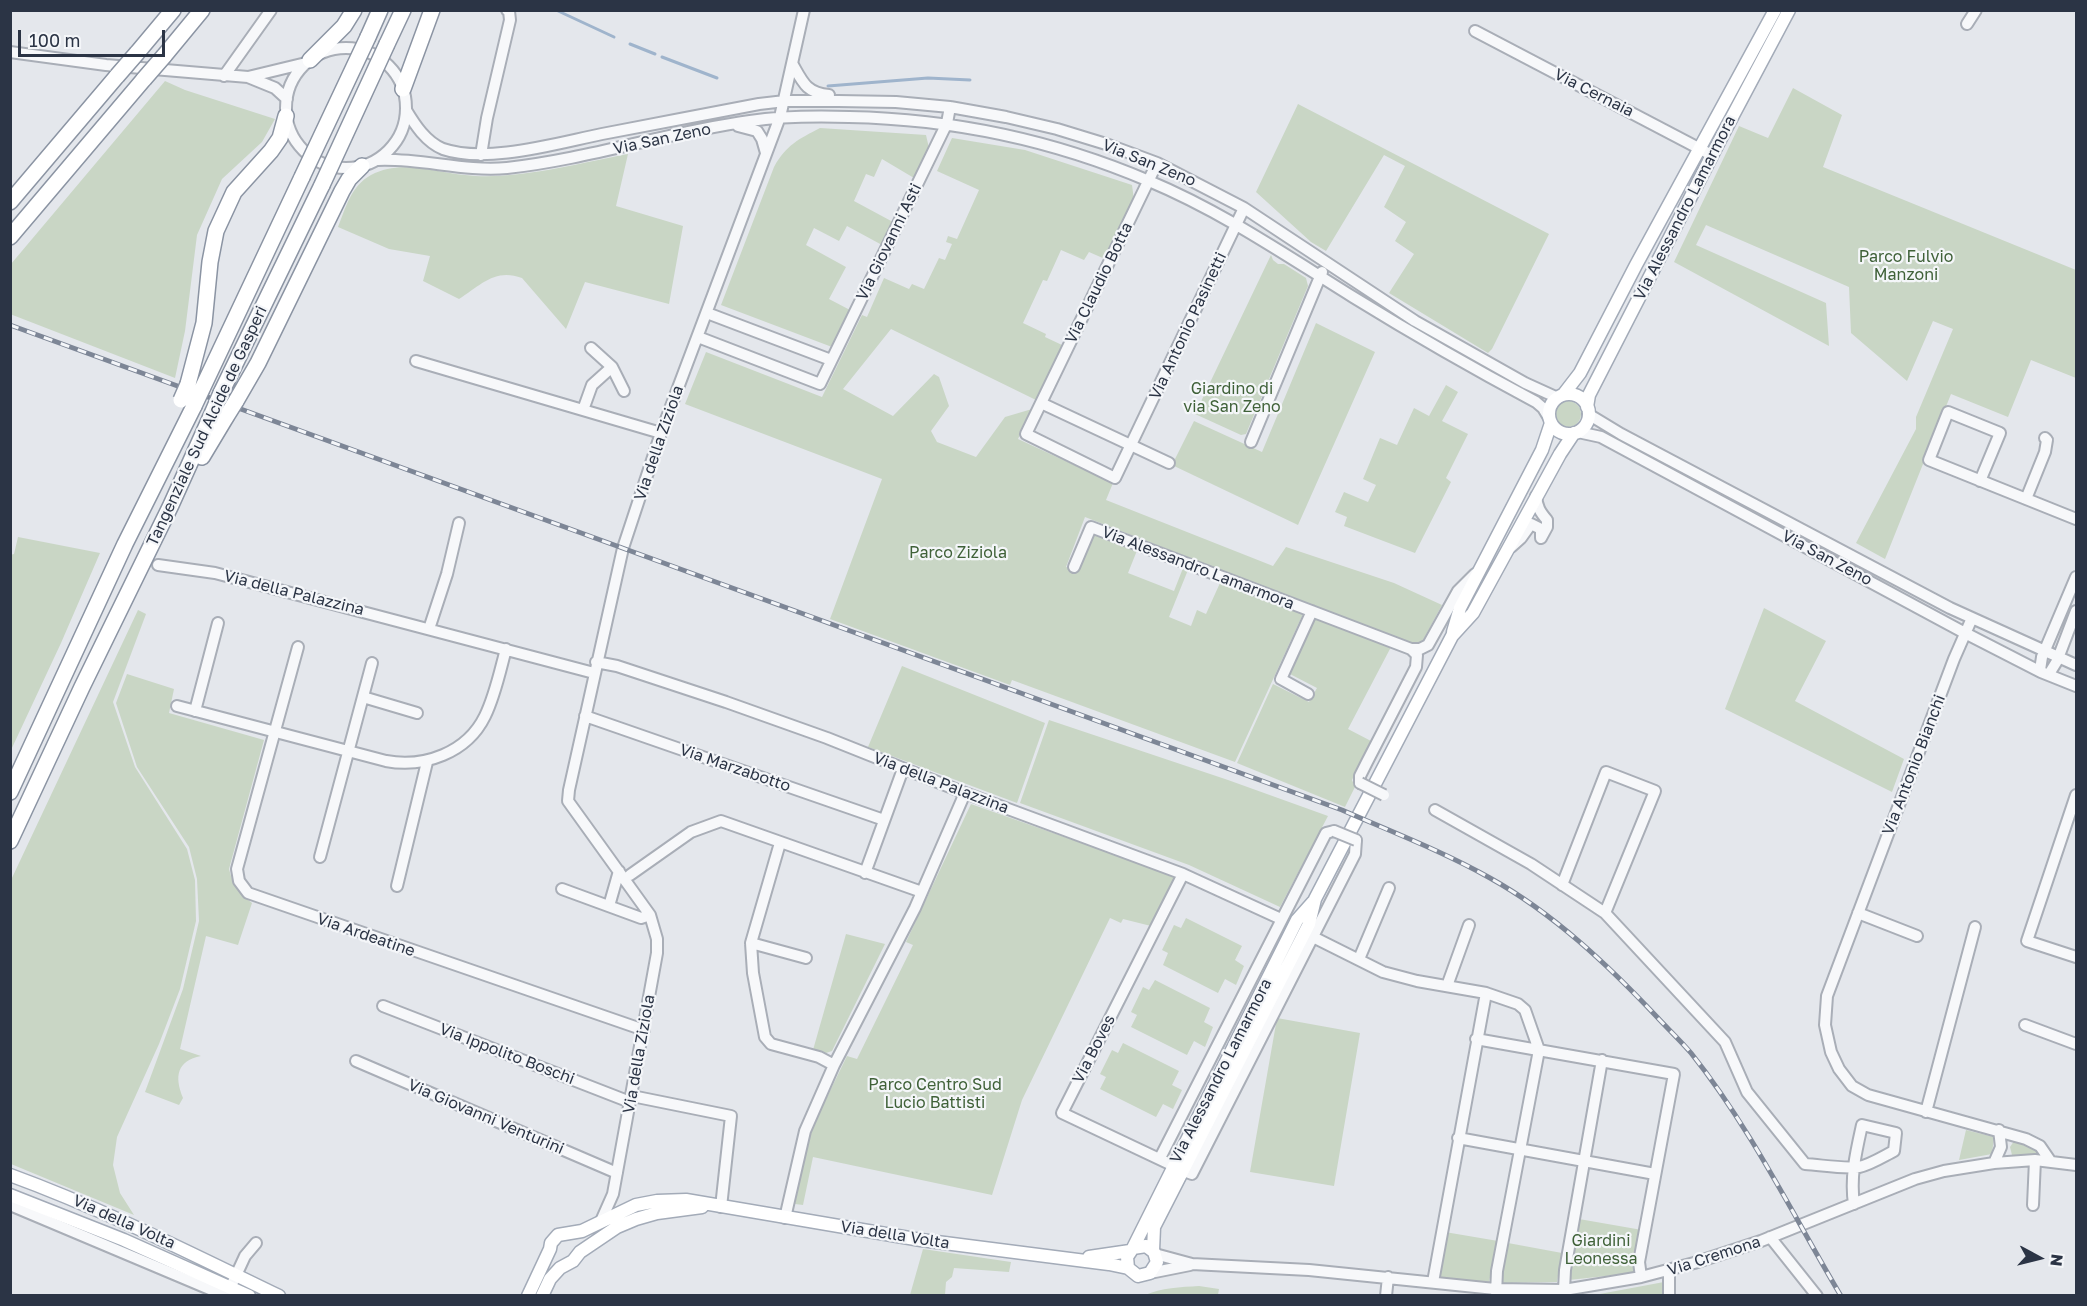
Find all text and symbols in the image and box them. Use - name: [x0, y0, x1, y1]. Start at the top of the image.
- scale bar: [21, 18, 168, 56]
- text: 100 m: [29, 29, 80, 51]
- street label: Via Cernaia: [1551, 65, 1637, 121]
- street label: Via Alessandro Lamarmora: [1630, 112, 1740, 304]
- street label: Via San Zeno: [612, 119, 712, 159]
- street label: Via San Zeno: [1099, 136, 1199, 190]
- street label: Via Giovanni Asti: [852, 180, 926, 304]
- street label: Via Claudio Botta: [1061, 219, 1137, 347]
- park label: Parco Fulvio Manzoni: [1859, 247, 1953, 285]
- street label: Via Antonio Pasinetti: [1145, 249, 1231, 403]
- street label: Tangenziale Sud Alcide de Gasperi: [143, 303, 271, 549]
- park label: Giardino di via San Zeno: [1183, 379, 1281, 417]
- street label: Via della Ziziola: [630, 383, 688, 503]
- street label: Via Alessandro Lamarmora: [1099, 522, 1297, 614]
- street label: Via San Zeno: [1779, 526, 1875, 590]
- park label: Parco Ziziola: [909, 543, 1007, 563]
- street label: Via della Palazzina: [222, 566, 366, 620]
- street label: Via Antonio Bianchi: [1878, 692, 1950, 838]
- street label: Via Marzabotto: [677, 740, 793, 796]
- street label: Via della Palazzina: [871, 748, 1011, 818]
- street label: Via Ardeatine: [314, 909, 418, 961]
- street label: Via Alessandro Lamarmora: [1166, 975, 1276, 1167]
- street label: Via della Ziziola: [619, 993, 659, 1115]
- street label: Via Boves: [1069, 1011, 1119, 1087]
- street label: Via Ippolito Boschi: [437, 1019, 577, 1089]
- street label: Via Giovanni Venturini: [405, 1075, 567, 1159]
- park label: Parco Centro Sud Lucio Battisti: [868, 1075, 1002, 1113]
- street label: Via della Volta: [70, 1191, 178, 1253]
- street label: Via della Volta: [839, 1217, 951, 1253]
- north arrow: [2009, 1228, 2069, 1288]
- park label: Giardini Leonessa: [1565, 1231, 1637, 1269]
- street label: Via Cremona: [1665, 1232, 1763, 1280]
- text: N: [2046, 1253, 2068, 1267]

